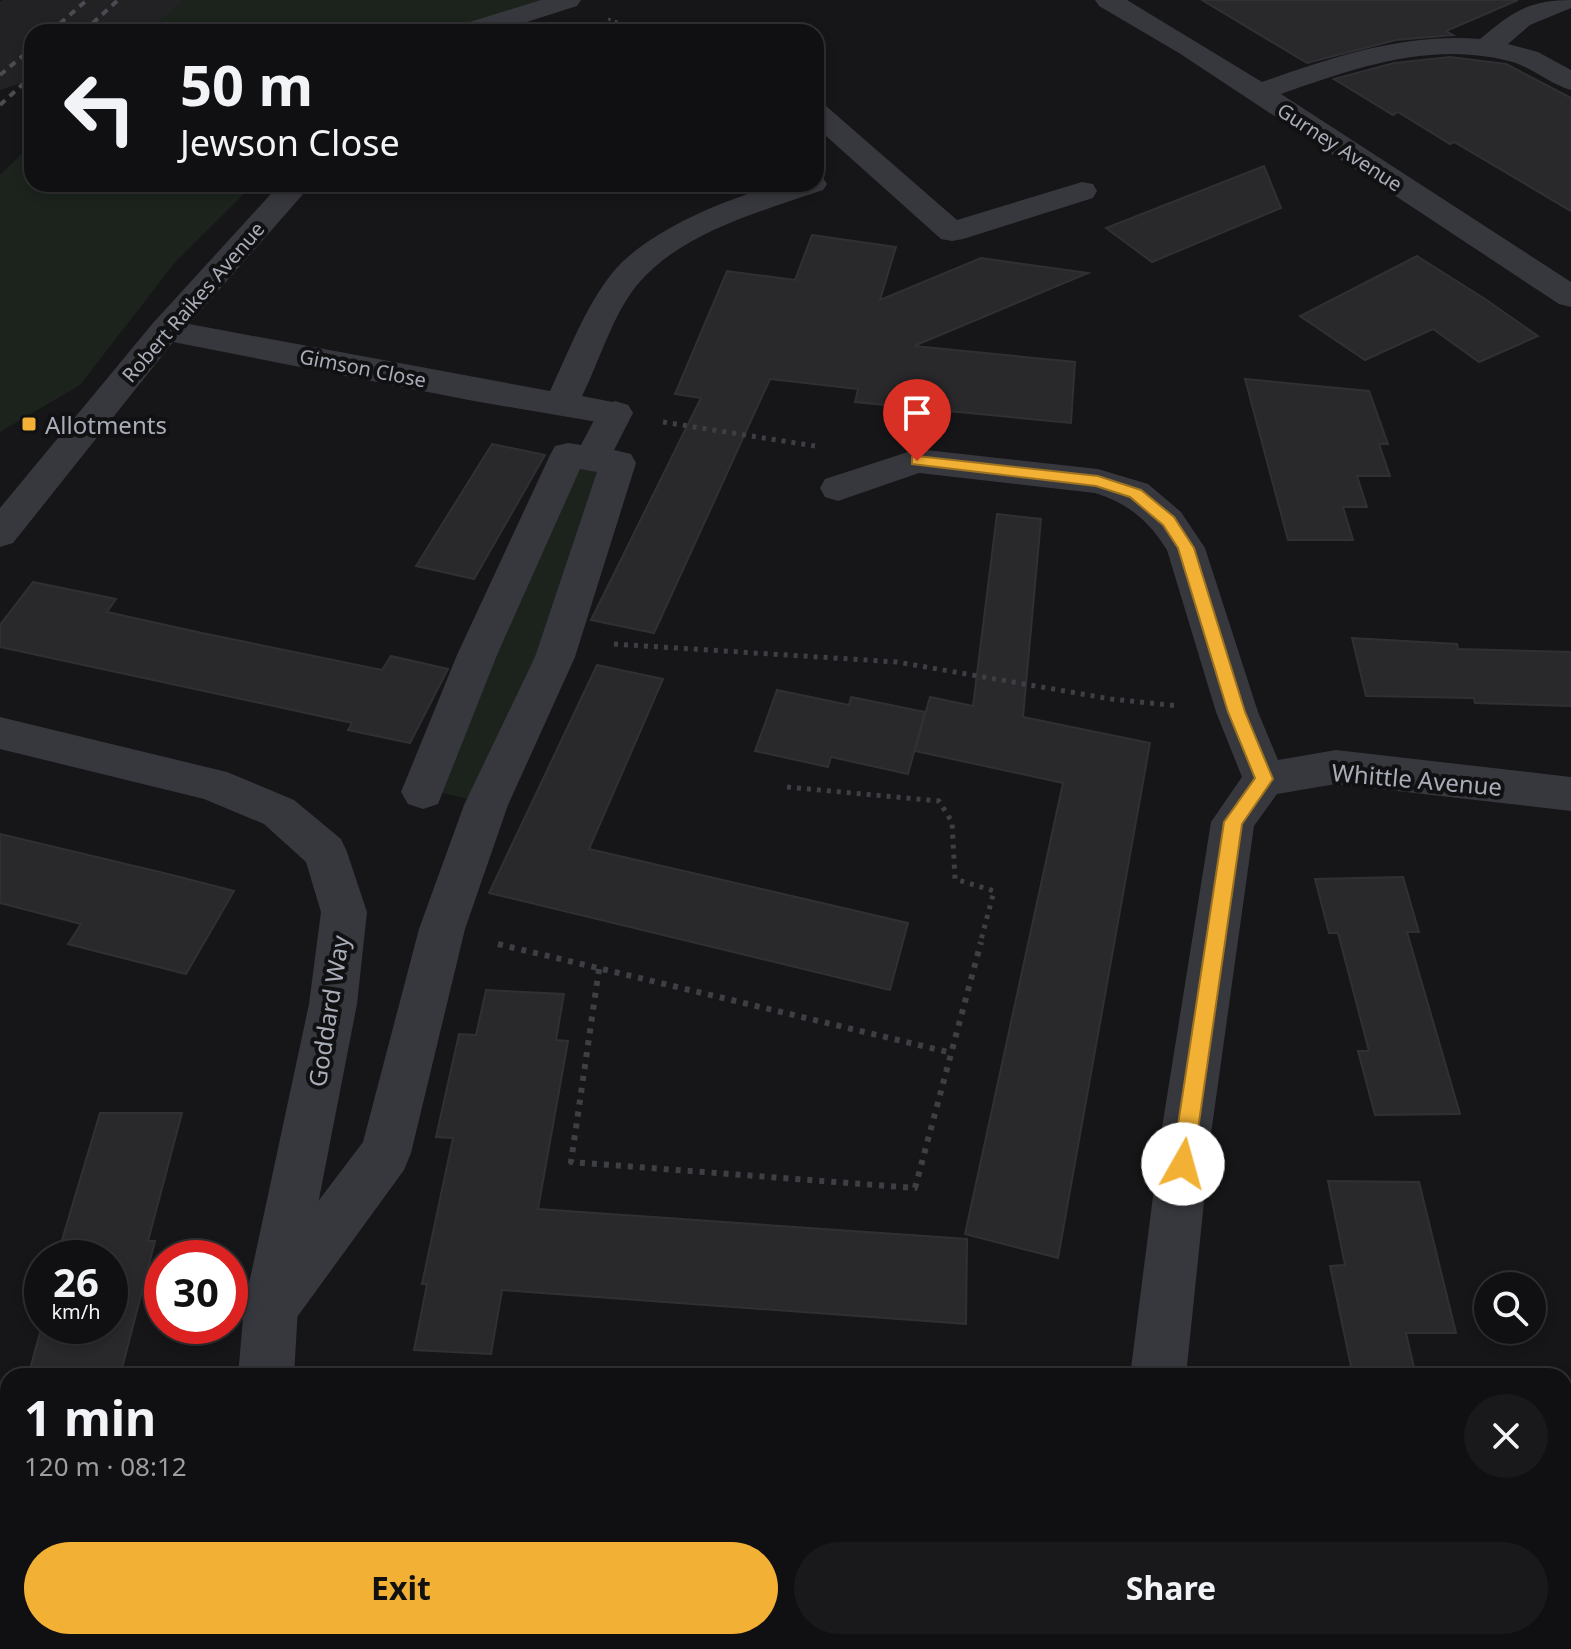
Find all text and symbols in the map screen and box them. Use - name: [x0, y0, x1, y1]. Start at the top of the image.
- text: 50 m: [180, 46, 313, 122]
- icon: left: [48, 56, 152, 160]
- street label: Gurney Avenue: [1272, 96, 1408, 198]
- text: Jewson Close: [180, 118, 400, 167]
- street label: Robert Raikes Avenue: [116, 216, 270, 388]
- street label: Gimson Close: [297, 342, 429, 394]
- pin: [883, 379, 951, 461]
- icon: arrive: [895, 391, 939, 435]
- place label: Allotments: [45, 408, 167, 441]
- marker: Allotments: [20, 415, 38, 433]
- street label: Whittle Avenue: [1330, 755, 1504, 803]
- street label: Goddard Way: [300, 932, 356, 1089]
- position arrow: [1141, 1122, 1225, 1206]
- speed limit sign: 30: [144, 1240, 248, 1344]
- text: 26: [53, 1254, 99, 1309]
- map controls: [1474, 1272, 1546, 1344]
- button: search: [1474, 1272, 1546, 1344]
- text: km/h: [51, 1298, 101, 1325]
- text: 1 min: [24, 1385, 156, 1450]
- button: close: [1464, 1394, 1548, 1478]
- text: 120 m · 08:12: [24, 1448, 187, 1484]
- button: Exit: [24, 1542, 778, 1634]
- button: Share: [794, 1542, 1548, 1634]

